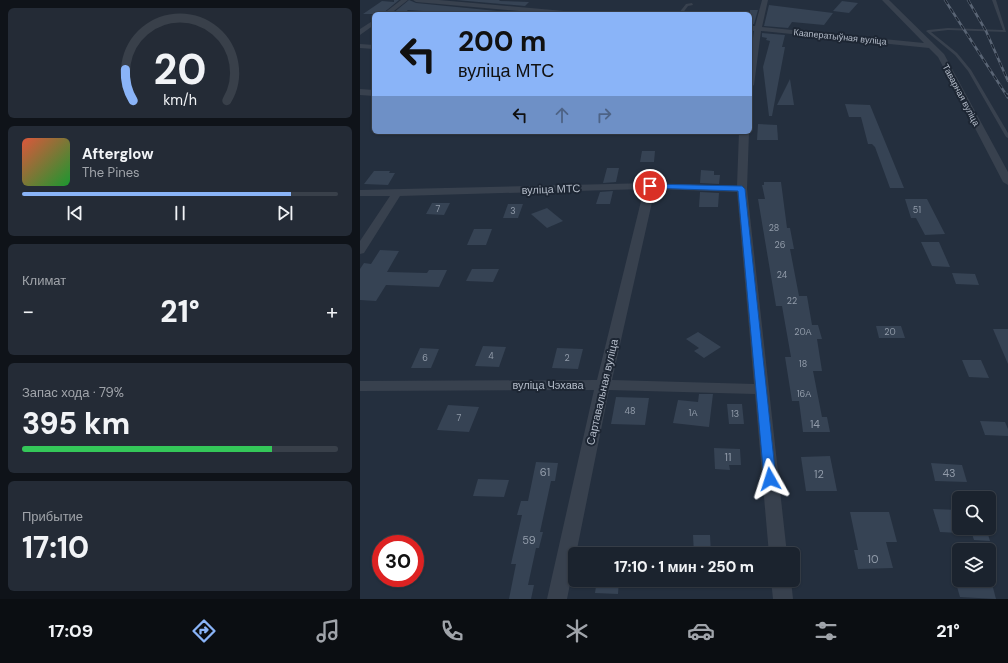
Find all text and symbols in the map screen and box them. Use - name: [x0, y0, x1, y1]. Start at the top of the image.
- text: 200 m: [458, 23, 546, 60]
- street label: Кааператыўная вуліца: [793, 26, 887, 48]
- icon: left: [392, 28, 444, 80]
- text: 20: [153, 43, 207, 97]
- text: вуліца МТС: [458, 59, 554, 83]
- street label: Таварная вуліца: [940, 62, 982, 128]
- text: km/h: [163, 91, 197, 109]
- icon: left: [509, 104, 531, 126]
- icon: ahead: [551, 104, 573, 126]
- icon: right: [593, 104, 615, 126]
- text: Afterglow: [82, 144, 154, 164]
- text: The Pines: [82, 164, 140, 181]
- pin: [633, 169, 667, 203]
- icon: arrive: [639, 175, 661, 197]
- street label: вуліца МТС: [521, 181, 581, 197]
- icon: previous: [64, 202, 86, 224]
- icon: pause: [169, 202, 191, 224]
- icon: next: [274, 202, 296, 224]
- house number: 7: [436, 203, 441, 215]
- house number: 51: [913, 204, 921, 216]
- house number: 3: [510, 205, 516, 217]
- house number: 28: [769, 222, 779, 234]
- house number: 26: [775, 239, 786, 251]
- house number: 24: [777, 269, 788, 281]
- text: Климат: [22, 272, 66, 289]
- text: 21°: [160, 292, 200, 331]
- house number: 22: [787, 295, 797, 307]
- text: −: [22, 297, 34, 326]
- text: +: [326, 297, 338, 326]
- house number: 20А: [794, 326, 812, 338]
- house number: 20: [884, 326, 896, 338]
- street label: Сартавальная вуліца: [583, 337, 621, 446]
- house number: 4: [488, 350, 494, 362]
- house number: 6: [422, 352, 428, 364]
- house number: 2: [564, 352, 570, 364]
- house number: 18: [799, 358, 807, 370]
- street label: вуліца Чэхава: [512, 378, 584, 392]
- text: Запас хода · 79%: [22, 384, 124, 401]
- house number: 16А: [797, 388, 811, 400]
- text: 395 km: [22, 404, 130, 443]
- house number: 48: [625, 405, 635, 417]
- house number: 1А: [689, 407, 697, 419]
- house number: 13: [731, 408, 739, 420]
- house number: 7: [457, 412, 462, 424]
- house number: 14: [810, 417, 820, 431]
- house number: 11: [725, 450, 731, 464]
- position arrow: [749, 458, 791, 500]
- house number: 61: [540, 465, 550, 479]
- house number: 43: [942, 466, 956, 480]
- house number: 12: [814, 467, 824, 481]
- map controls: [952, 491, 996, 587]
- button: search: [952, 491, 996, 535]
- text: Прибытие: [22, 508, 83, 525]
- text: 17:10: [22, 528, 89, 567]
- house number: 59: [522, 533, 536, 547]
- speed limit sign: 30: [372, 535, 424, 587]
- button: layers: [952, 543, 996, 587]
- house number: 10: [868, 552, 878, 566]
- text: 17:10 · 1 мин · 250 m: [614, 557, 754, 577]
- icon: directions: [190, 617, 218, 645]
- icon: music: [314, 617, 342, 645]
- icon: phone: [438, 617, 466, 645]
- icon: climate: [563, 617, 591, 645]
- icon: car: [687, 617, 715, 645]
- icon: filters: [812, 617, 840, 645]
- text: 17:09: [48, 619, 93, 643]
- text: 21°: [936, 619, 960, 643]

